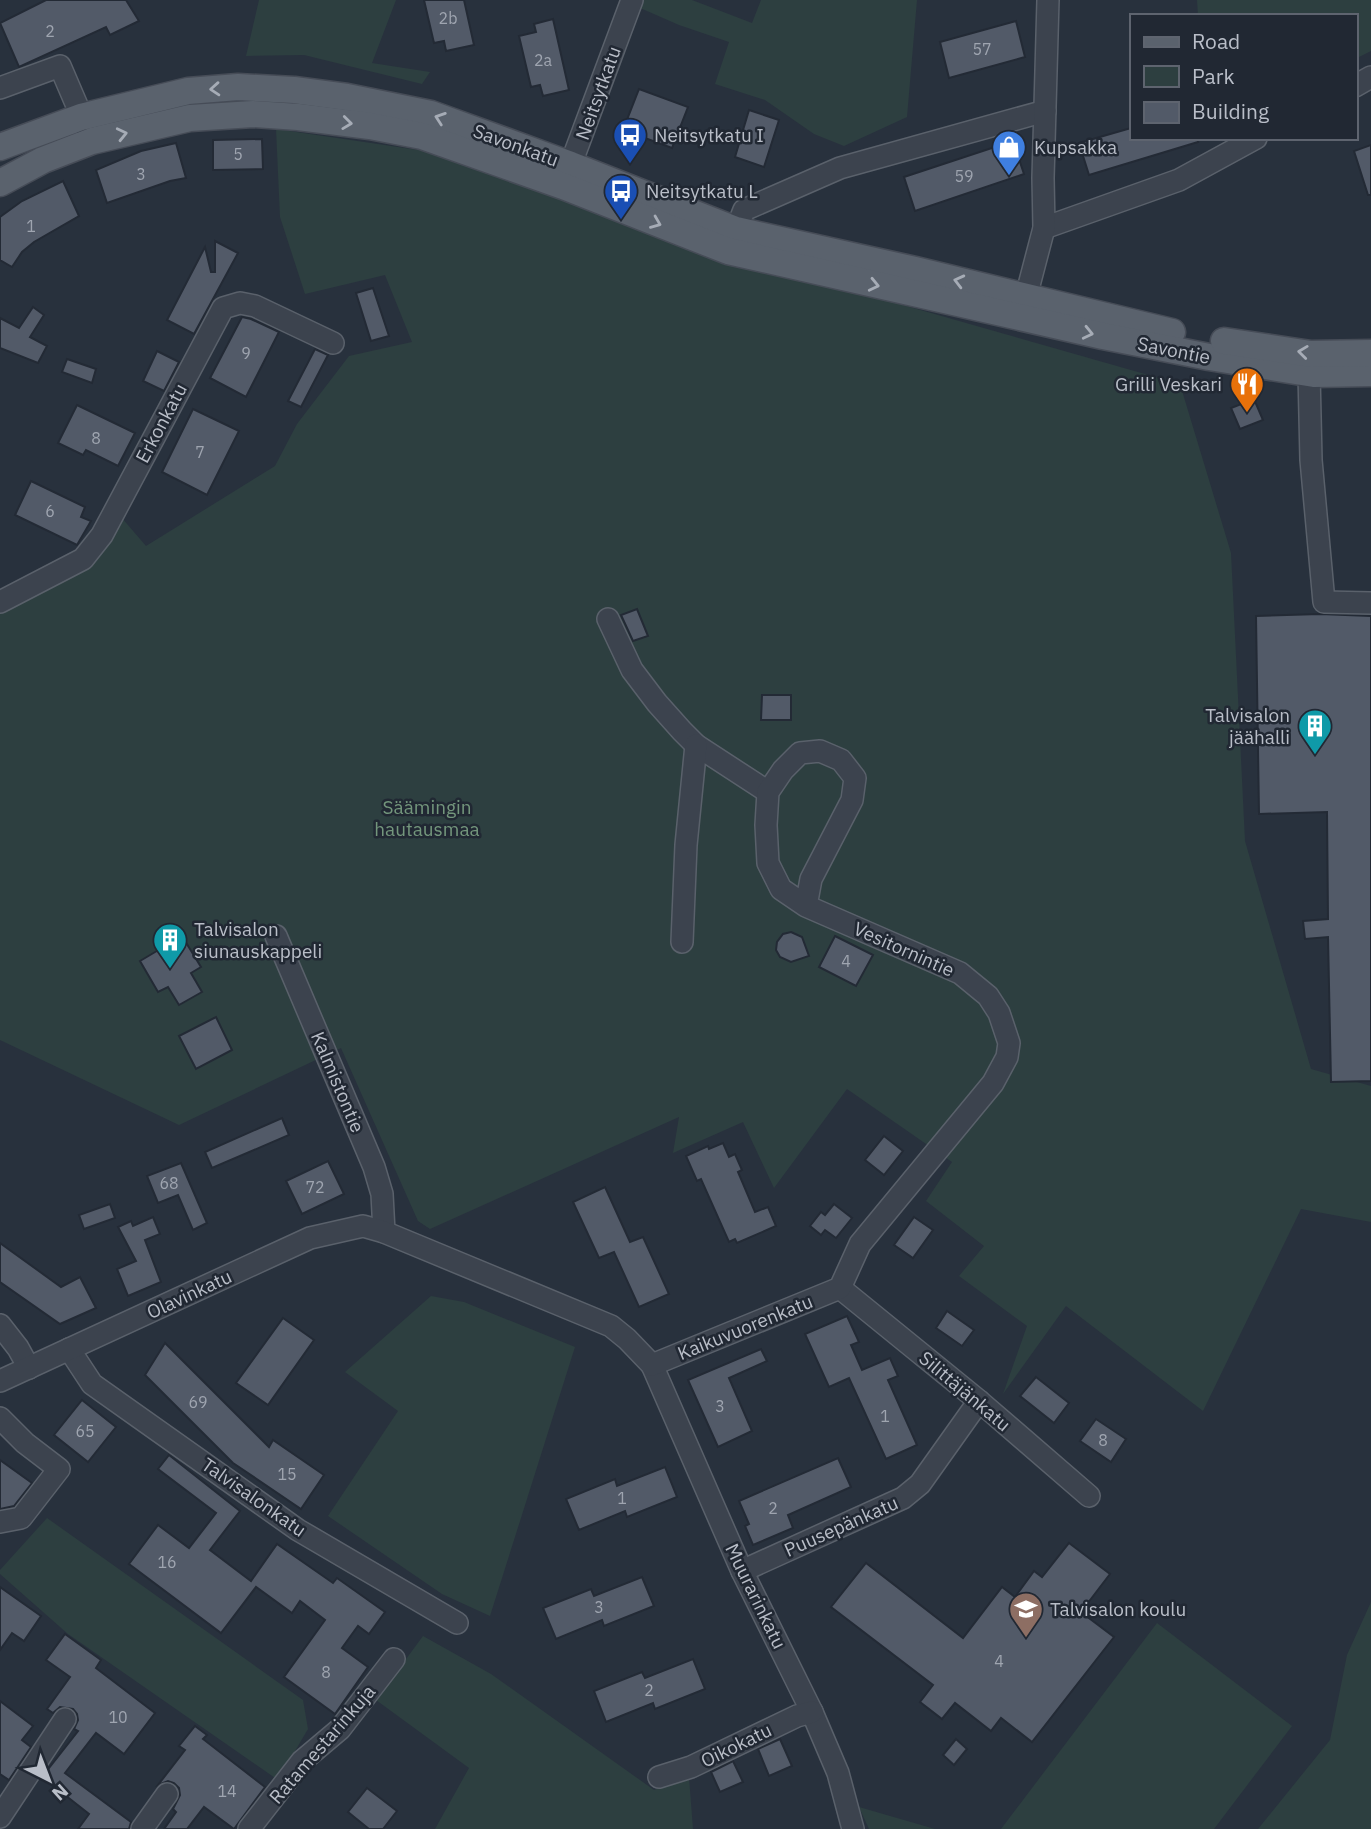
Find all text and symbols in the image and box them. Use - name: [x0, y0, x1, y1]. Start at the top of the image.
- house number: 2b: [439, 8, 457, 28]
- legend: [1130, 14, 1357, 140]
- house number: 2: [45, 21, 55, 41]
- text: Road: [1192, 27, 1240, 55]
- house number: 57: [972, 39, 992, 59]
- street label: Neitsytkatu: [570, 43, 626, 143]
- house number: 2a: [534, 50, 553, 70]
- text: Park: [1192, 62, 1235, 90]
- one-way arrow: [209, 81, 220, 96]
- text: Building: [1192, 97, 1269, 125]
- one-way arrow: [434, 112, 446, 126]
- one-way arrow: [342, 115, 353, 130]
- bus stop icon: Neitsytkatu I: [611, 116, 649, 165]
- street label: Savonkatu: [470, 118, 562, 172]
- place label: Neitsytkatu I: [654, 123, 764, 147]
- one-way arrow: [116, 128, 128, 142]
- shop icon: Kupsakka: [990, 128, 1028, 177]
- place label: Kupsakka: [1034, 135, 1117, 159]
- house number: 5: [233, 144, 243, 164]
- house number: 3: [136, 164, 146, 184]
- house number: 59: [954, 166, 974, 186]
- bus stop icon: Neitsytkatu L: [602, 172, 640, 221]
- place label: Neitsytkatu L: [646, 179, 758, 203]
- one-way arrow: [650, 214, 662, 228]
- house number: 1: [26, 216, 36, 236]
- one-way arrow: [953, 275, 965, 289]
- one-way arrow: [868, 276, 880, 291]
- one-way arrow: [1082, 324, 1094, 339]
- street label: Savontie: [1136, 331, 1212, 369]
- house number: 9: [241, 343, 251, 363]
- one-way arrow: [1297, 345, 1309, 360]
- restaurant icon: Grilli Veskari: [1228, 365, 1266, 414]
- place label: Grilli Veskari: [1115, 372, 1222, 396]
- street label: Erkonkatu: [130, 379, 192, 467]
- house number: 8: [91, 428, 101, 448]
- house number: 7: [195, 442, 205, 462]
- house number: 6: [45, 501, 55, 521]
- place label: Talvisalon jäähalli: [1205, 703, 1290, 749]
- building icon: Talvisalon jäähalli: [1296, 707, 1334, 756]
- park label: Säämingin hautausmaa: [374, 795, 480, 841]
- street label: Vesitornintie: [850, 916, 958, 982]
- place label: Talvisalon siunauskappeli: [194, 917, 322, 963]
- building icon: Talvisalon siunauskappeli: [151, 921, 189, 970]
- house number: 4: [841, 951, 851, 971]
- street label: Kalmistontie: [306, 1028, 370, 1136]
- house number: 68: [159, 1173, 179, 1193]
- house number: 72: [305, 1177, 325, 1197]
- street label: Olavinkatu: [143, 1264, 235, 1324]
- street label: Kaikuvuorenkatu: [674, 1289, 816, 1365]
- street label: Silittäjänkatu: [914, 1346, 1016, 1436]
- house number: 69: [188, 1392, 208, 1412]
- house number: 3: [715, 1396, 725, 1416]
- house number: 1: [880, 1406, 890, 1426]
- house number: 65: [75, 1421, 95, 1441]
- house number: 8: [1098, 1430, 1108, 1450]
- street label: Talvisalonkatu: [197, 1452, 311, 1542]
- house number: 15: [277, 1464, 297, 1484]
- house number: 1: [617, 1488, 627, 1508]
- street label: Puusepänkatu: [780, 1490, 902, 1562]
- house number: 2: [768, 1498, 778, 1518]
- street label: Muurarinkatu: [720, 1539, 792, 1653]
- house number: 16: [157, 1552, 177, 1572]
- school or university icon: Talvisalon koulu: [1007, 1590, 1045, 1639]
- house number: 3: [594, 1597, 604, 1617]
- place label: Talvisalon koulu: [1050, 1597, 1186, 1621]
- house number: 4: [994, 1651, 1004, 1671]
- house number: 8: [321, 1662, 331, 1682]
- street label: Ratamestarinkuja: [264, 1680, 380, 1808]
- house number: 2: [644, 1680, 654, 1700]
- house number: 10: [108, 1707, 128, 1727]
- street label: Oikokatu: [697, 1718, 775, 1772]
- north arrow: [14, 1745, 84, 1815]
- text: N: [47, 1779, 74, 1806]
- house number: 14: [217, 1781, 237, 1801]

